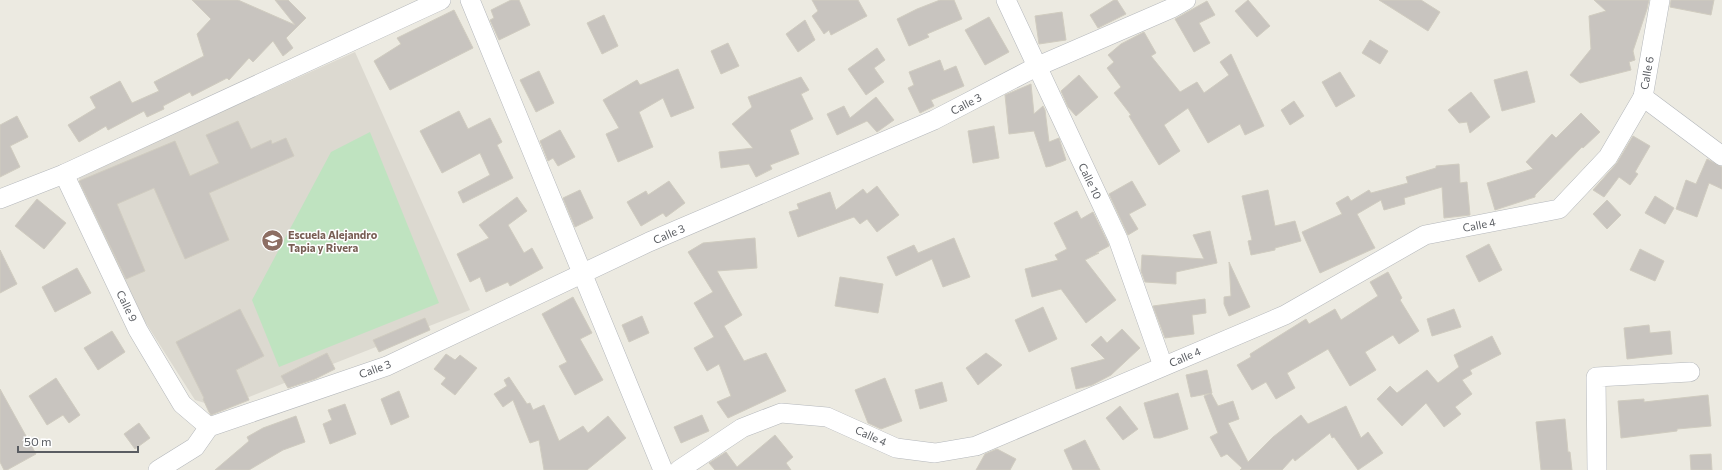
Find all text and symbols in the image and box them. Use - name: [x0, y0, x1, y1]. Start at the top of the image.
- street label: Calle 6: [1637, 55, 1656, 91]
- street label: Calle 3: [948, 90, 983, 117]
- street label: Calle 10: [1076, 161, 1105, 201]
- street label: Calle 4: [1461, 215, 1497, 234]
- street label: Calle 3: [651, 221, 687, 246]
- school or university icon: Escuela Alejandro Tapia y Rivera: [260, 228, 286, 254]
- place label: Escuela Alejandro Tapia y Rivera: [288, 228, 378, 254]
- street label: Calle 9: [114, 288, 141, 324]
- street label: Calle 4: [1167, 344, 1203, 369]
- street label: Calle 3: [357, 357, 393, 380]
- street label: Calle 4: [853, 423, 889, 448]
- scale bar: [18, 428, 138, 454]
- text: 50 m: [24, 434, 52, 448]

